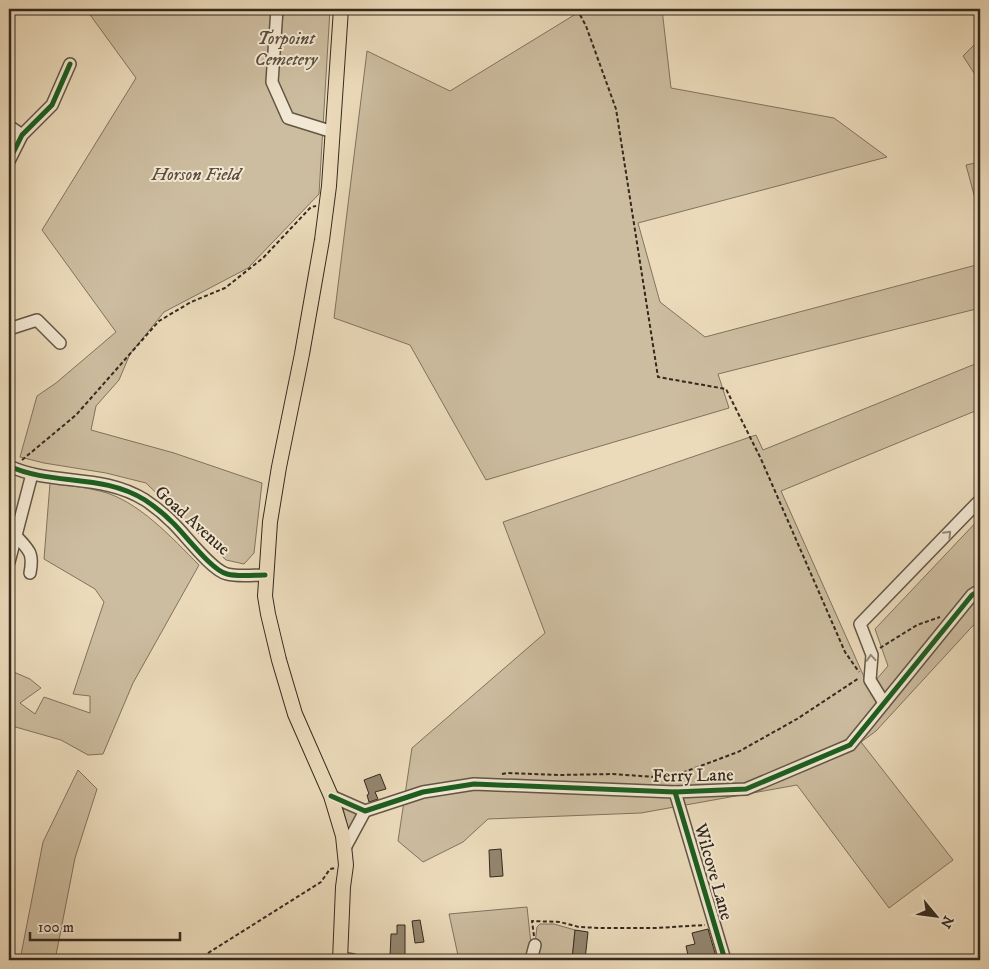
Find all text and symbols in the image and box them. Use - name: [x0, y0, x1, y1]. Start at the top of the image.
- park label: Torpoint Cemetery: [255, 28, 318, 71]
- park label: Horson Field: [150, 164, 243, 186]
- street label: Goad Avenue: [150, 481, 234, 561]
- one-way arrow: [942, 530, 951, 539]
- one-way arrow: [865, 654, 876, 662]
- street label: Ferry Lane: [652, 764, 734, 788]
- street label: Wilcove Lane: [688, 820, 737, 923]
- north arrow: [912, 892, 962, 942]
- scale bar: [30, 909, 180, 941]
- text: N: [936, 912, 957, 932]
- text: 100 m: [38, 918, 74, 937]

